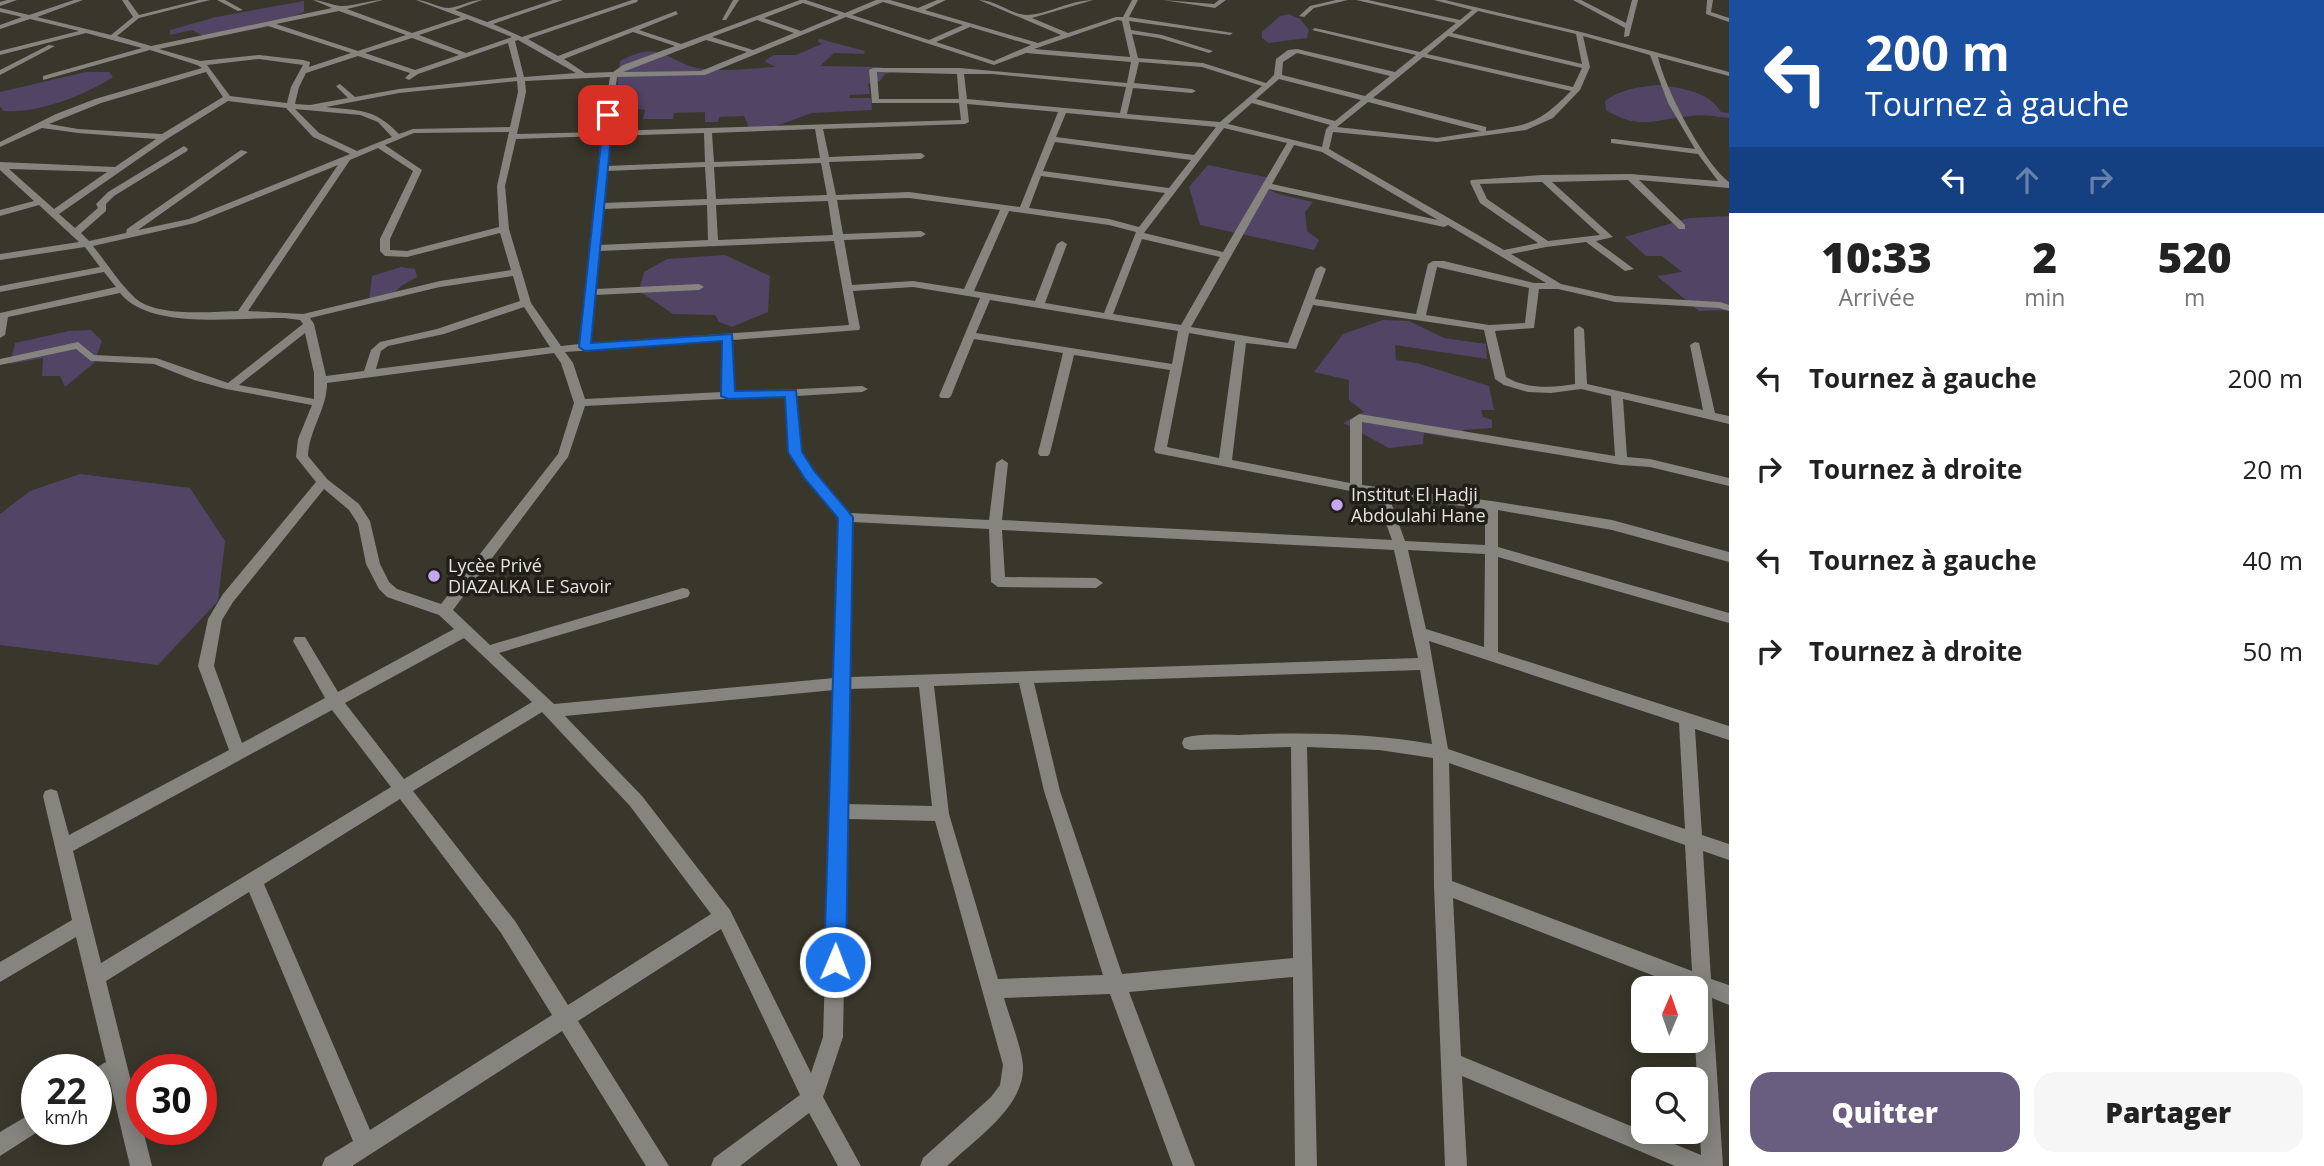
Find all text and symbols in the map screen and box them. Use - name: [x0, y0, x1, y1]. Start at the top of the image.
- text: 200 m: [1865, 19, 2010, 85]
- icon: left: [1750, 28, 1841, 119]
- text: Tournez à gauche: [1865, 82, 2129, 125]
- pin: [578, 85, 638, 145]
- icon: arrive: [589, 96, 627, 134]
- icon: left: [1935, 161, 1973, 199]
- icon: ahead: [2008, 161, 2046, 199]
- icon: right: [2081, 161, 2119, 199]
- text: 10:33: [1821, 228, 1932, 285]
- text: 2: [2033, 228, 2057, 285]
- text: 520: [2158, 228, 2232, 285]
- text: Arrivée: [1838, 281, 1915, 313]
- text: min: [2024, 281, 2065, 313]
- text: m: [2184, 281, 2205, 313]
- icon: left: [1750, 359, 1788, 397]
- text: Tournez à gauche: [1809, 360, 2037, 396]
- text: 200 m: [2228, 360, 2303, 396]
- icon: right: [1750, 450, 1788, 488]
- text: Tournez à droite: [1809, 451, 2022, 487]
- text: 20 m: [2242, 451, 2303, 487]
- place label: Institut El Hadji Abdoulahi Hane: [1351, 482, 1486, 527]
- marker: Institut El Hadji Abdoulahi Hane: [1329, 497, 1345, 513]
- icon: left: [1750, 541, 1788, 579]
- text: Tournez à gauche: [1809, 542, 2037, 578]
- text: 40 m: [2242, 542, 2303, 578]
- place label: Lycèe Privé DIAZALKA LE Savoir: [448, 553, 612, 598]
- marker: Lycèe Privé DIAZALKA LE Savoir: [426, 568, 442, 584]
- icon: right: [1750, 632, 1788, 670]
- text: Tournez à droite: [1809, 633, 2022, 669]
- text: 50 m: [2242, 633, 2303, 669]
- position arrow: [798, 925, 872, 999]
- north arrow: [1631, 976, 1708, 1054]
- map controls: [1631, 976, 1708, 1144]
- speed limit sign: 30: [126, 1054, 217, 1145]
- text: 22: [46, 1067, 87, 1114]
- button: search: [1631, 1067, 1708, 1144]
- button: Quitter: [1750, 1072, 2020, 1152]
- button: Partager: [2034, 1072, 2303, 1152]
- text: km/h: [45, 1105, 88, 1129]

